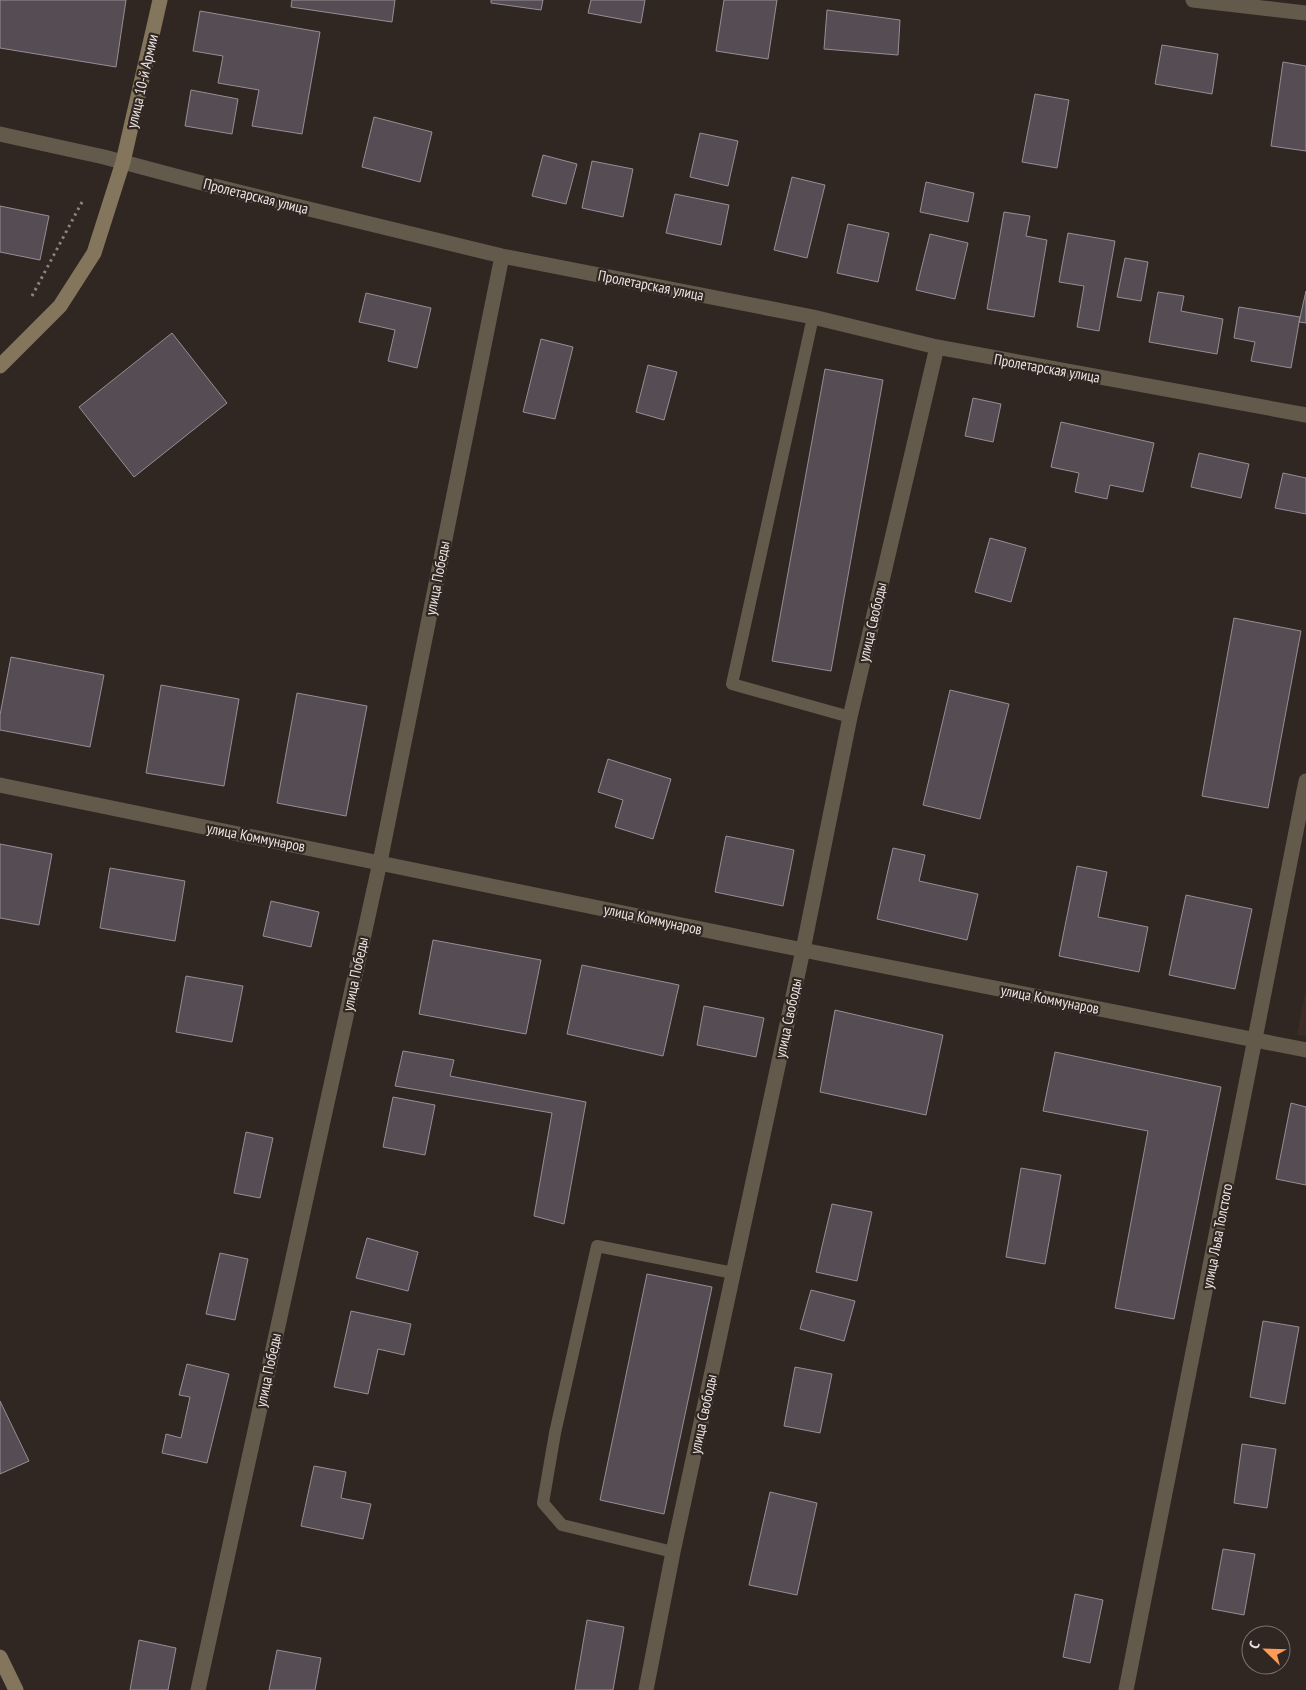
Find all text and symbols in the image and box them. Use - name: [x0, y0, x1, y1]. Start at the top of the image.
- street label: улица 10-й Армии: [122, 32, 162, 130]
- street label: Пролетарская улица: [202, 174, 310, 218]
- street label: Пролетарская улица: [597, 265, 705, 305]
- street label: Пролетарская улица: [992, 349, 1102, 387]
- street label: улица Победы: [420, 539, 454, 617]
- street label: улица Свободы: [854, 580, 890, 664]
- street label: улица Коммунаров: [205, 818, 307, 856]
- street label: улица Коммунаров: [602, 899, 704, 939]
- street label: улица Победы: [338, 935, 372, 1013]
- street label: улица Свободы: [770, 976, 806, 1060]
- street label: улица Коммунаров: [999, 980, 1101, 1018]
- street label: улица Льва Толстого: [1197, 1182, 1237, 1290]
- street label: улица Победы: [251, 1331, 285, 1409]
- street label: улица Свободы: [685, 1372, 721, 1456]
- north arrow: [1241, 1625, 1291, 1675]
- text: С: [1244, 1638, 1264, 1651]

